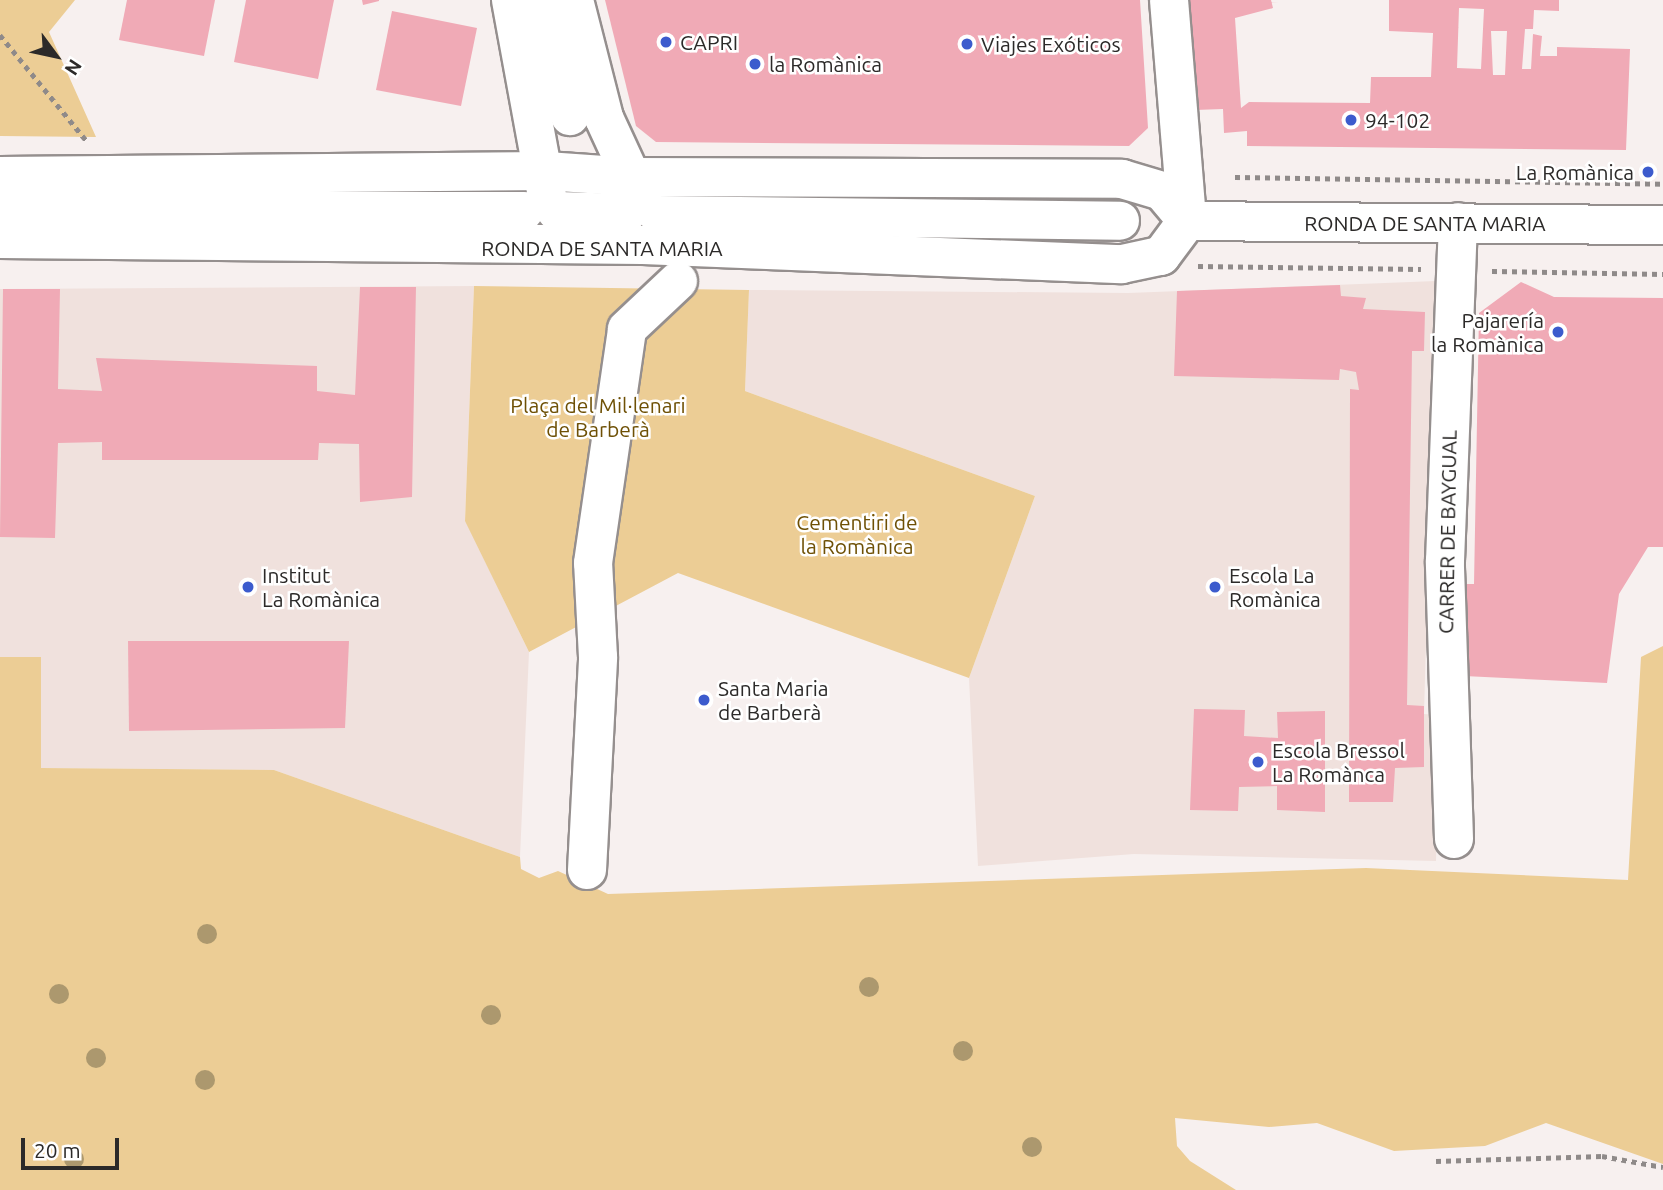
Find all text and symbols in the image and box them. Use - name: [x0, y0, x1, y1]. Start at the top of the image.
- north arrow: [21, 21, 91, 91]
- place label: CAPRI: [680, 29, 738, 55]
- place label: Viajes Exóticos: [981, 31, 1121, 57]
- marker: CAPRI: [658, 34, 674, 50]
- marker: Viajes Exóticos: [959, 36, 975, 52]
- place label: la Romànica: [769, 51, 882, 77]
- text: N: [61, 55, 87, 79]
- marker: la Romànica: [747, 56, 763, 72]
- place label: 94-102: [1365, 107, 1430, 133]
- marker: 94-102: [1343, 112, 1359, 128]
- place label: La Romànica: [1516, 159, 1634, 185]
- marker: La Romànica: [1640, 164, 1656, 180]
- street label: RONDA DE SANTA MARIA: [1304, 210, 1546, 236]
- street label: RONDA DE SANTA MARIA: [481, 235, 723, 261]
- place label: Pajarería la Romànica: [1431, 307, 1544, 357]
- marker: Pajarería la Romànica: [1550, 324, 1566, 340]
- park label: Plaça del Mil·lenari de Barberà: [510, 392, 686, 442]
- street label: CARRER DE BAYGUAL: [1433, 430, 1461, 634]
- park label: Cementiri de la Romànica: [796, 509, 918, 559]
- place label: Institut La Romànica: [262, 562, 380, 612]
- place label: Escola La Romànica: [1229, 562, 1321, 612]
- marker: Institut La Romànica: [240, 579, 256, 595]
- marker: Escola La Romànica: [1207, 579, 1223, 595]
- place label: Santa Maria de Barberà: [718, 675, 829, 725]
- marker: Santa Maria de Barberà: [696, 692, 712, 708]
- place label: Escola Bressol La Romànca: [1272, 737, 1405, 787]
- marker: Escola Bressol La Romànca: [1250, 754, 1266, 770]
- scale bar: [24, 1124, 122, 1168]
- text: 20 m: [34, 1138, 81, 1162]

